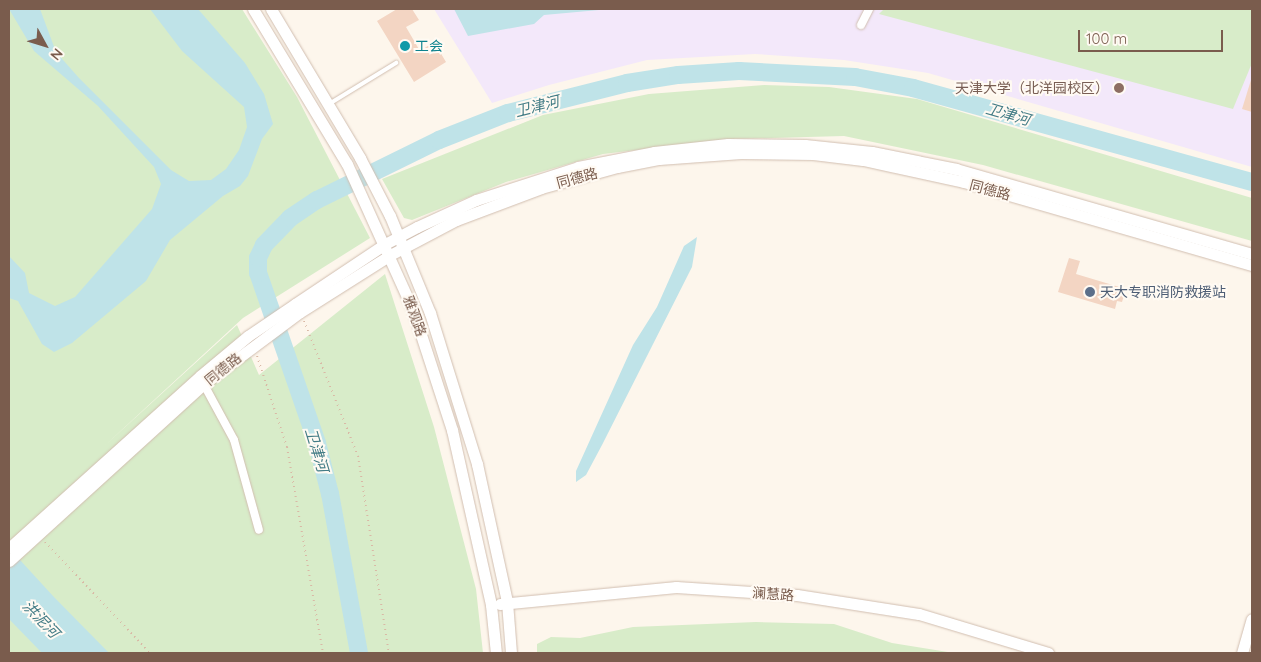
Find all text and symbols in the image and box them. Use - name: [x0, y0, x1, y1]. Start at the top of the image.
- north arrow: [20, 20, 70, 70]
- scale bar: [1081, 20, 1226, 52]
- text: 100 m: [1086, 29, 1127, 48]
- place label: 工会: [415, 38, 443, 54]
- marker: 工会: [399, 40, 411, 52]
- text: N: [46, 45, 67, 64]
- place label: 天津大学（北洋园校区）: [955, 80, 1109, 96]
- marker: 天津大学（北洋园校区）: [1113, 82, 1125, 94]
- water label: 卫津河: [513, 92, 561, 120]
- water label: 卫津河: [984, 99, 1032, 129]
- street label: 同德路: [555, 164, 599, 192]
- street label: 同德路: [968, 176, 1012, 204]
- place label: 天大专职消防救援站: [1100, 284, 1226, 300]
- marker: 天大专职消防救援站: [1084, 286, 1096, 298]
- street label: 雅观路: [400, 293, 430, 339]
- street label: 同德路: [201, 349, 245, 389]
- water label: 卫津河: [302, 426, 332, 474]
- street label: 澜慧路: [751, 584, 795, 604]
- water label: 洪泥河: [19, 597, 63, 641]

